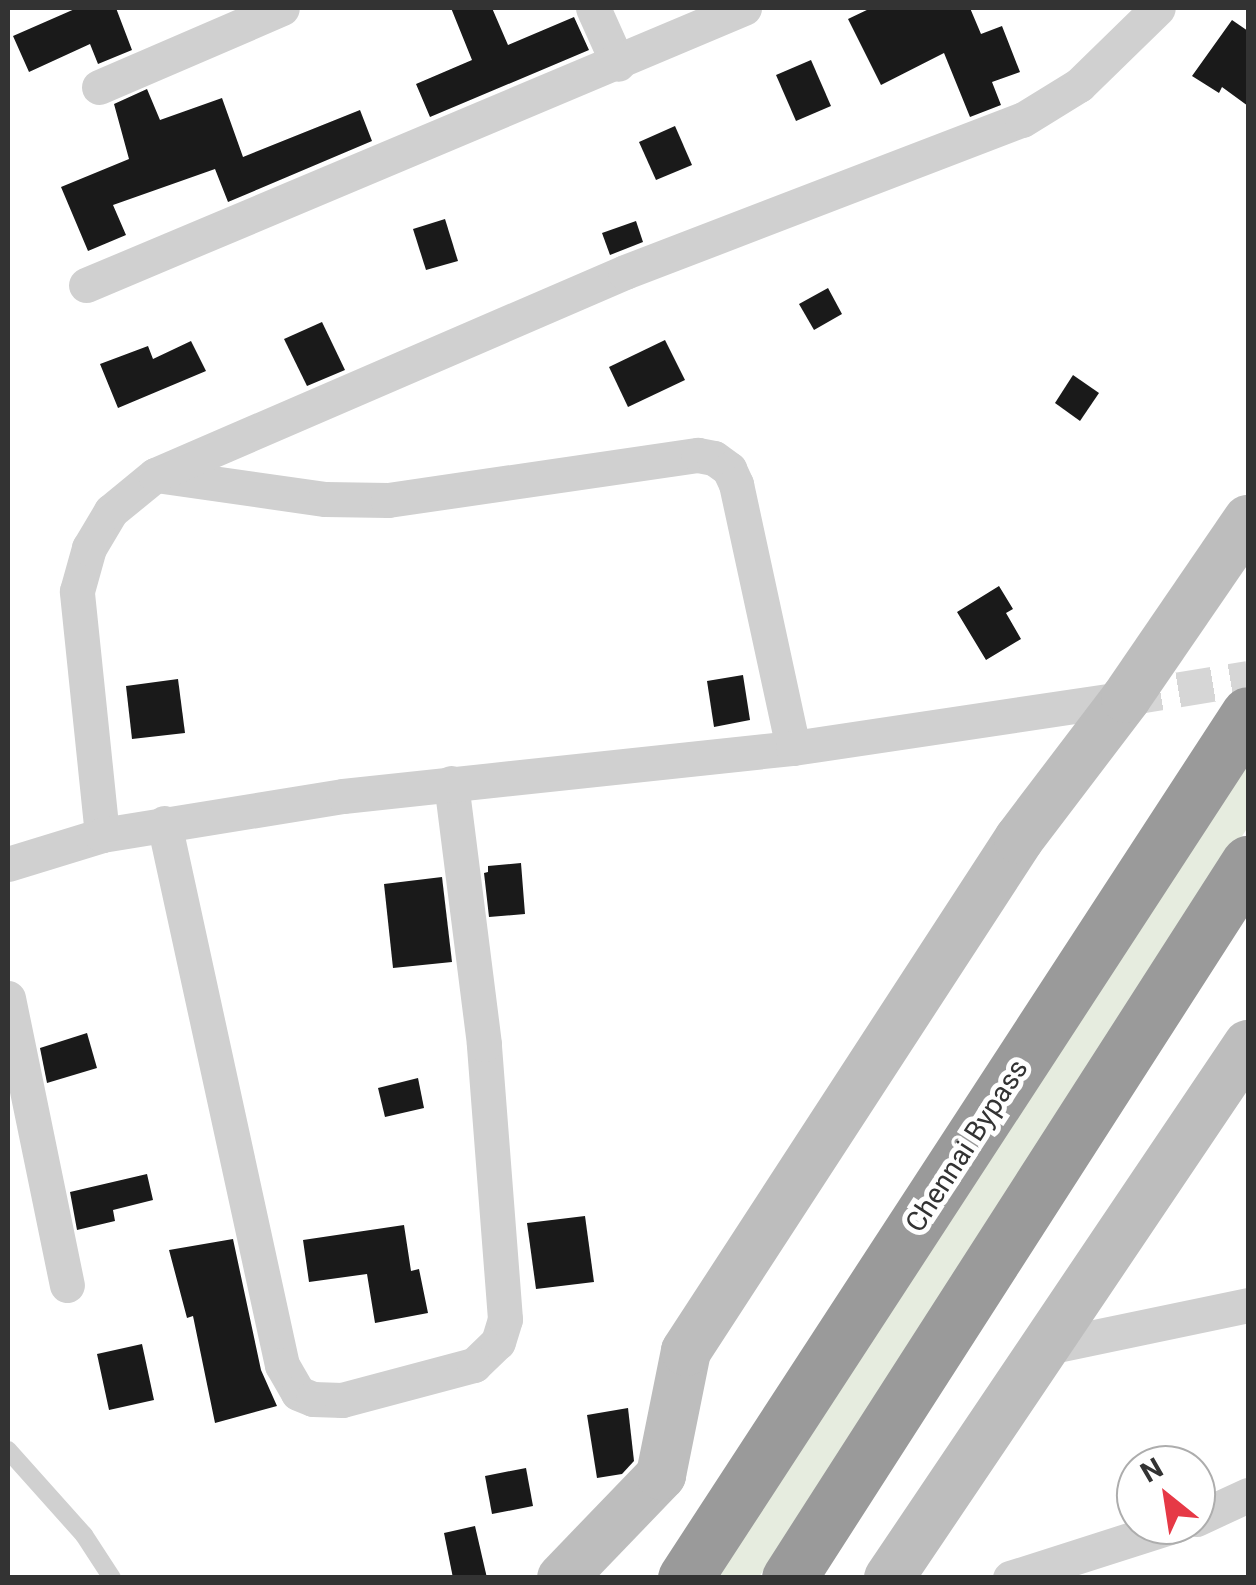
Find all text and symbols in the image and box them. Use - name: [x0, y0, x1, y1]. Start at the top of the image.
- street label: Chennai Bypass: [899, 1053, 1035, 1239]
- north arrow: [1116, 1445, 1216, 1545]
- text: N: [1135, 1451, 1169, 1490]

